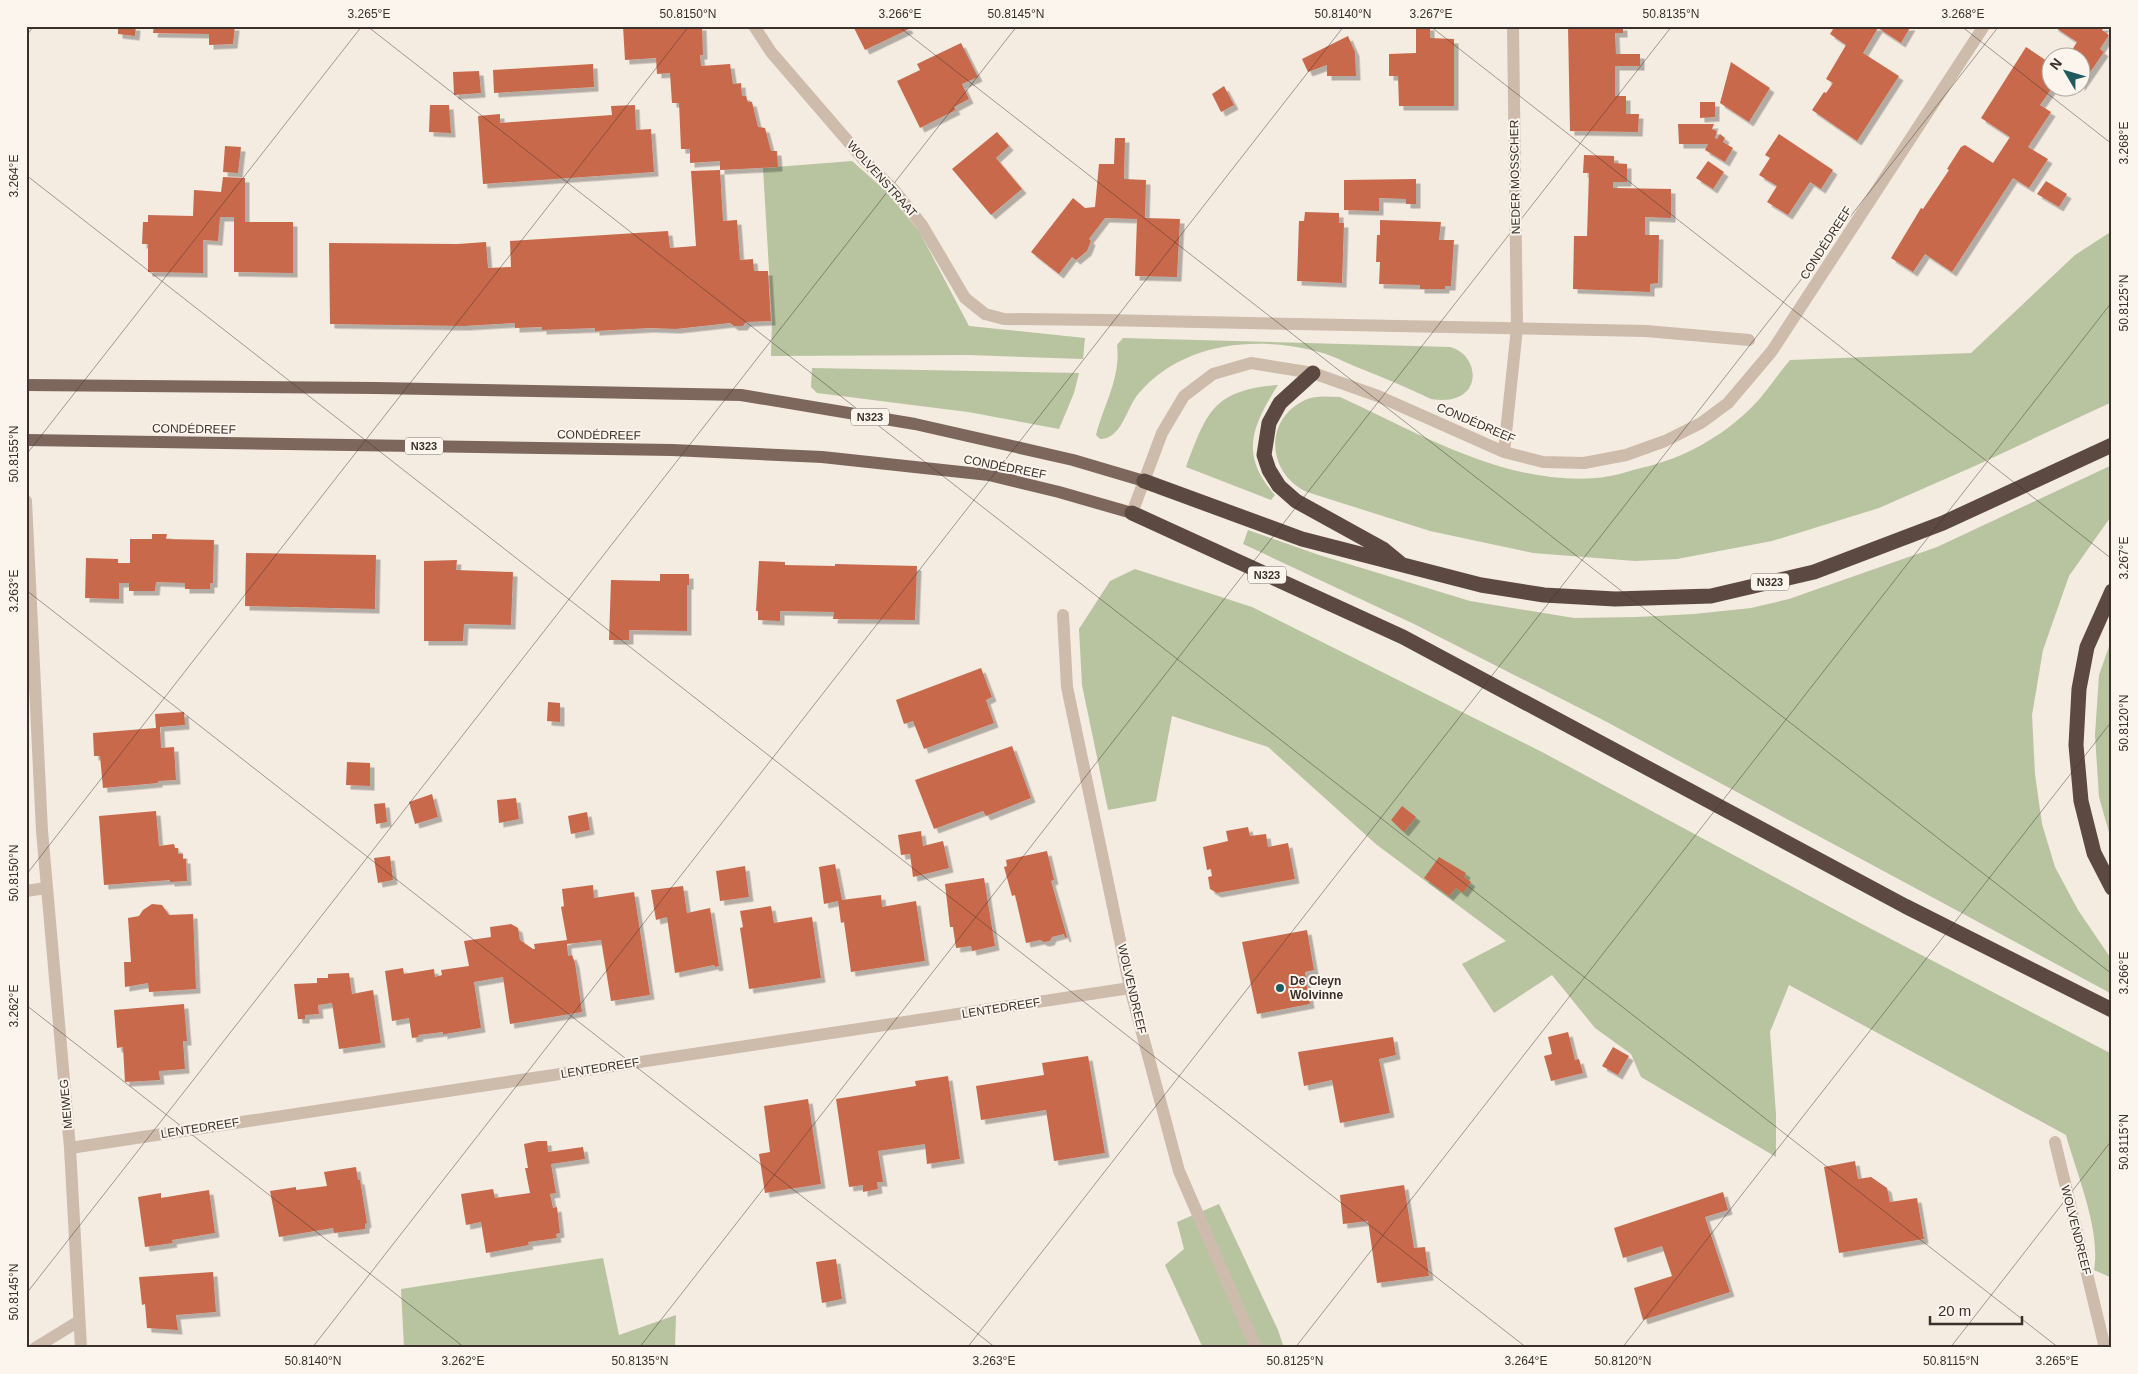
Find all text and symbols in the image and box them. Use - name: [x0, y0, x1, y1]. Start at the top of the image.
- text: 3.265°E: [348, 7, 390, 21]
- text: 50.8150°N: [660, 7, 716, 21]
- text: 3.266°E: [879, 7, 921, 21]
- text: 50.8145°N: [988, 7, 1044, 21]
- text: 50.8140°N: [1315, 7, 1371, 21]
- text: 3.267°E: [1410, 7, 1452, 21]
- text: 50.8135°N: [1643, 7, 1699, 21]
- text: 3.268°E: [1942, 7, 1984, 21]
- north arrow: [2040, 48, 2090, 98]
- text: N: [2046, 55, 2065, 73]
- street label: NEDER MOSSCHER: [1507, 119, 1523, 234]
- text: 3.268°E: [2117, 122, 2131, 164]
- street label: WOLVENSTRAAT: [844, 138, 920, 220]
- text: 3.264°E: [7, 155, 21, 197]
- street label: CONDÉDREEF: [1796, 203, 1855, 282]
- text: 50.8125°N: [2117, 275, 2131, 331]
- street label: CONDÉDREEF: [1435, 399, 1518, 446]
- road number: N323: [851, 408, 889, 426]
- street label: CONDÉDREEF: [152, 420, 236, 437]
- text: 50.8155°N: [7, 426, 21, 482]
- street label: CONDÉDREEF: [557, 426, 641, 443]
- road number: N323: [405, 438, 443, 454]
- street label: CONDÉDREEF: [962, 451, 1048, 482]
- text: 3.267°E: [2117, 537, 2131, 579]
- road number: N323: [1248, 566, 1286, 584]
- text: 3.263°E: [7, 570, 21, 612]
- road number: N323: [1751, 574, 1789, 590]
- text: 50.8120°N: [2117, 695, 2131, 751]
- text: 50.8150°N: [7, 845, 21, 901]
- street label: WOLVENDREEF: [1115, 943, 1149, 1035]
- text: 3.266°E: [2117, 952, 2131, 994]
- place label: De Cleyn Wolvinne: [1290, 974, 1343, 1002]
- marker: De Cleyn Wolvinne: [1274, 982, 1286, 994]
- text: 3.262°E: [7, 985, 21, 1027]
- street label: LENTEDREEF: [961, 995, 1041, 1021]
- street label: LENTEDREEF: [560, 1055, 640, 1081]
- street label: MEIWEG: [57, 1078, 75, 1130]
- text: 50.8115°N: [2117, 1114, 2131, 1170]
- street label: LENTEDREEF: [160, 1115, 240, 1141]
- street label: WOLVENDREEF: [2058, 1184, 2094, 1276]
- text: 50.8145°N: [7, 1264, 21, 1320]
- scale bar: [1930, 1294, 2023, 1326]
- text: 20 m: [1938, 1302, 1971, 1319]
- text: 50.8140°N: [285, 1354, 341, 1368]
- text: 3.262°E: [442, 1354, 484, 1368]
- text: 50.8135°N: [612, 1354, 668, 1368]
- text: 3.263°E: [973, 1354, 1015, 1368]
- text: 50.8125°N: [1267, 1354, 1323, 1368]
- text: 3.264°E: [1505, 1354, 1547, 1368]
- text: 50.8120°N: [1595, 1354, 1651, 1368]
- text: 50.8115°N: [1923, 1354, 1979, 1368]
- text: 3.265°E: [2036, 1354, 2078, 1368]

